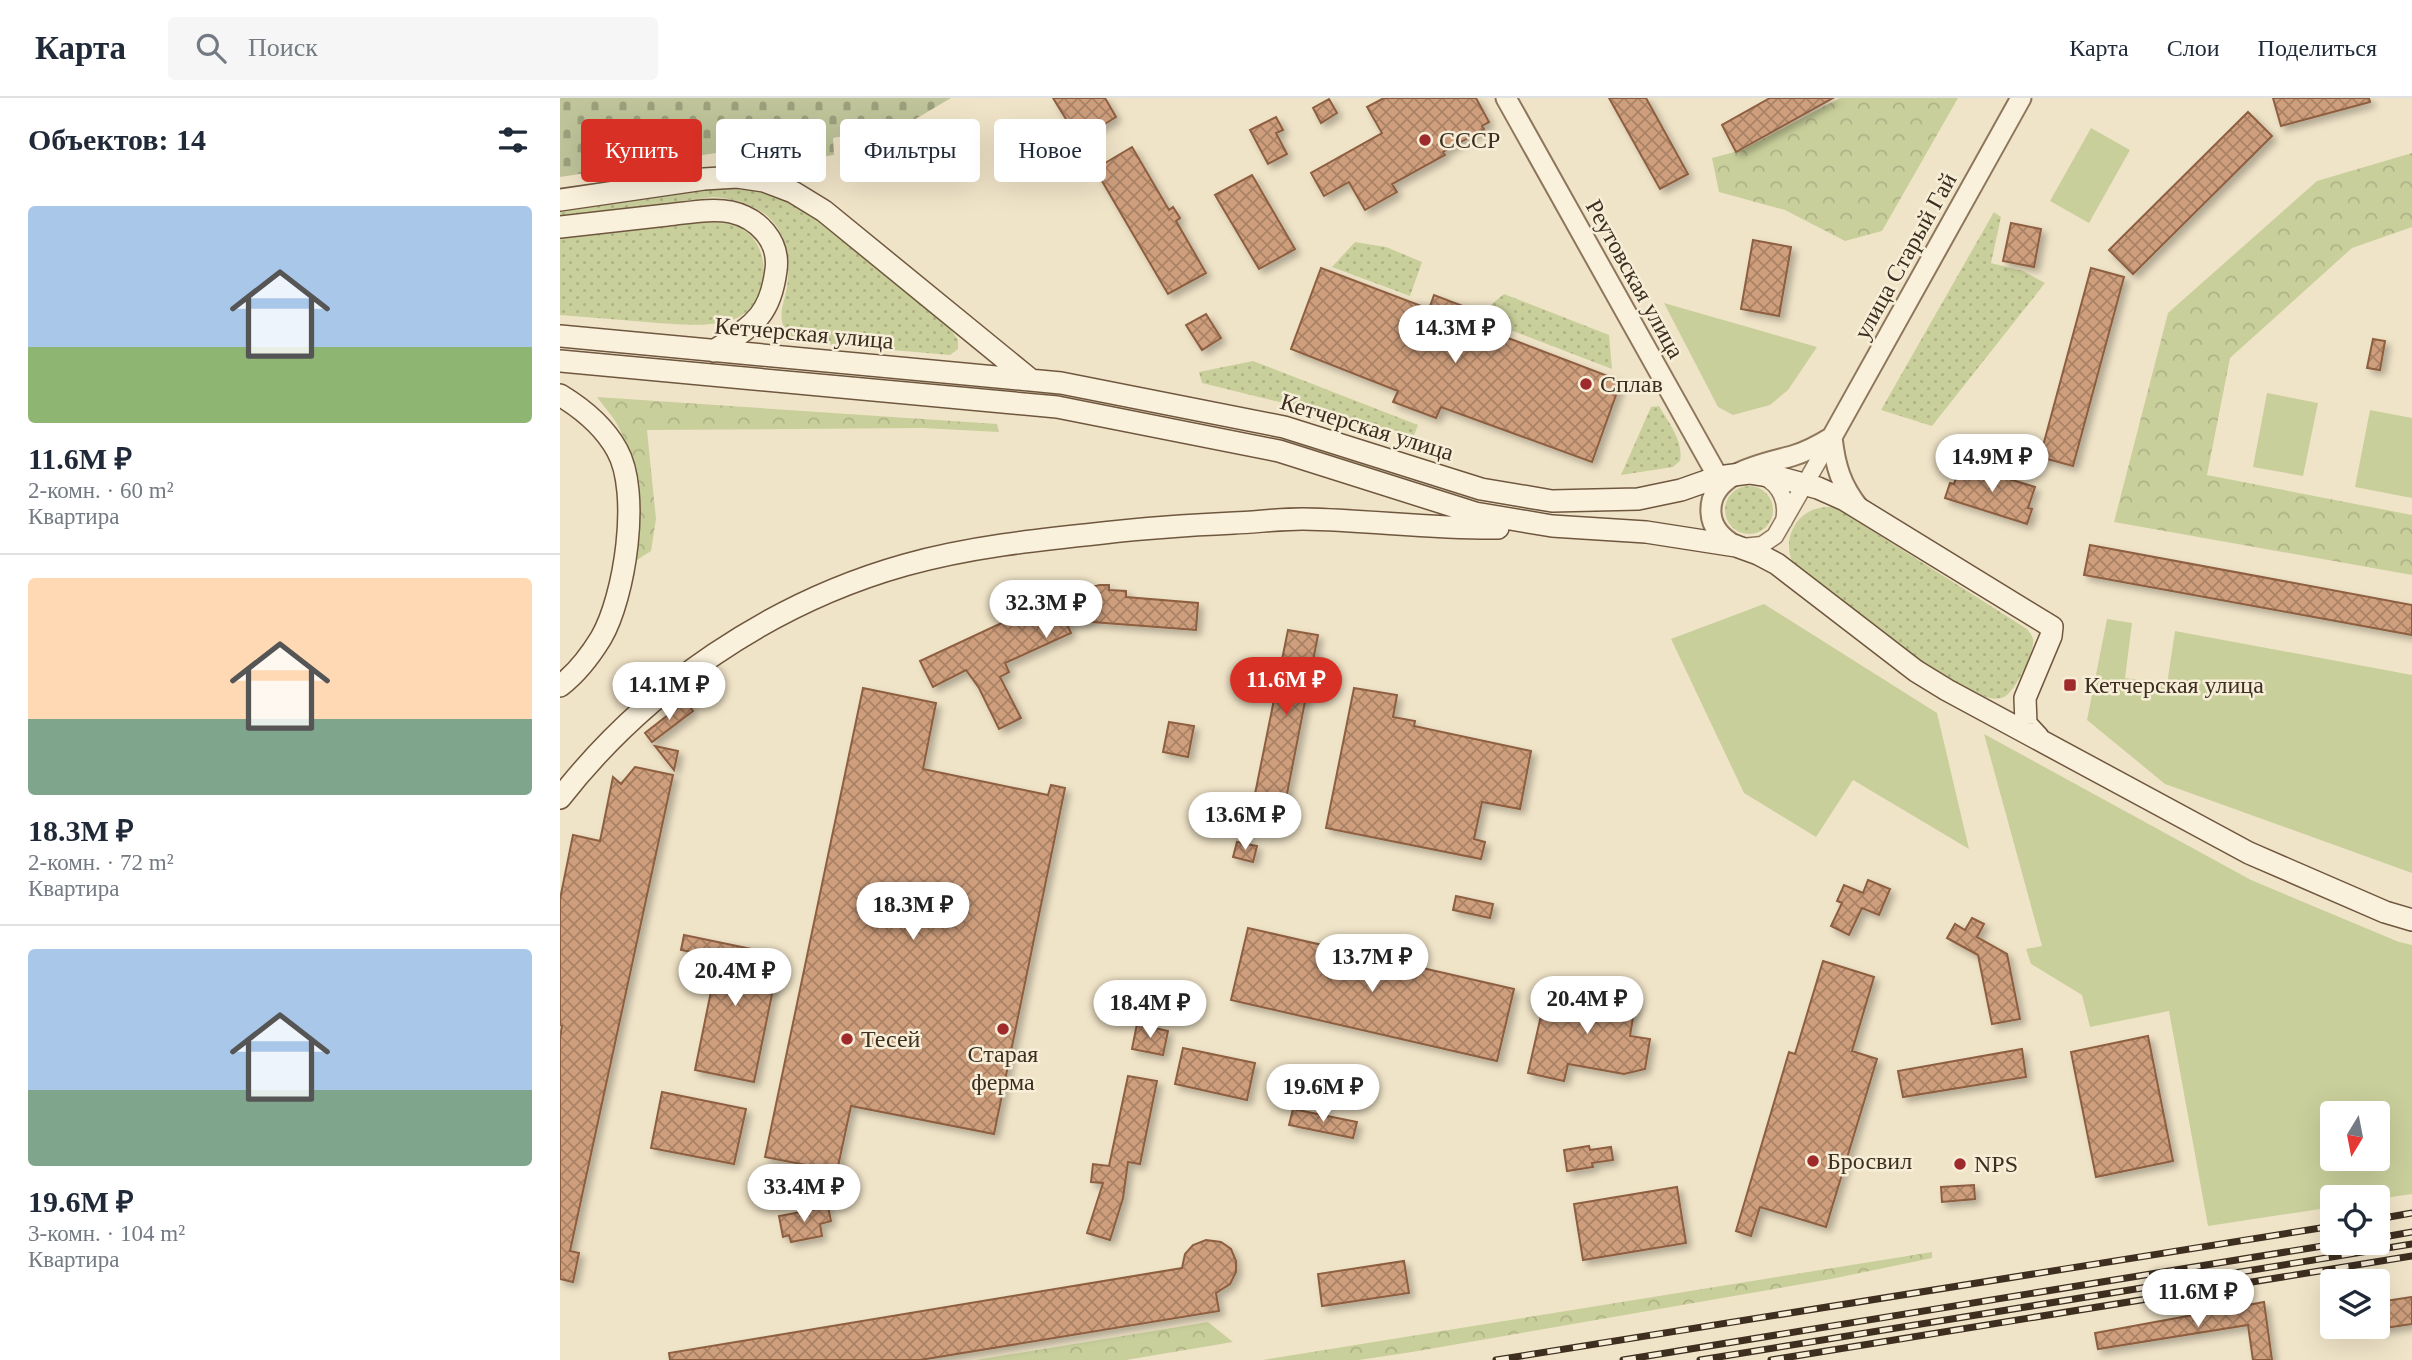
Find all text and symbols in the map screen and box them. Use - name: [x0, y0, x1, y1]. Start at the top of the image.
- search box: [168, 17, 658, 80]
- icon: search: [192, 29, 230, 67]
- text: Карта: [35, 30, 126, 66]
- text: Поиск: [248, 33, 318, 62]
- text: Карта: [2069, 35, 2129, 61]
- text: Слои: [2167, 35, 2220, 61]
- text: Поделиться: [2258, 35, 2377, 61]
- chip: Купить: [581, 119, 702, 182]
- chip: Снять: [716, 119, 826, 182]
- chip: Фильтры: [840, 119, 980, 182]
- chip: Новое: [994, 119, 1106, 182]
- icon: filters: [494, 121, 532, 159]
- text: Объектов: 14: [28, 123, 206, 156]
- place label: СССР: [1439, 127, 1500, 153]
- marker: СССР: [1417, 132, 1433, 148]
- street label: улица Старый Гай: [1849, 168, 1962, 344]
- street label: Реутовская улица: [1581, 195, 1690, 363]
- icon: home: [217, 251, 343, 377]
- pin: 14.3M ₽: [1390, 306, 1520, 365]
- street label: Кетчерская улица: [713, 312, 895, 354]
- text: 14.3M ₽: [1414, 315, 1496, 340]
- place label: Сплав: [1600, 371, 1663, 397]
- marker: Сплав: [1578, 376, 1594, 392]
- street label: Кетчерская улица: [1277, 388, 1457, 466]
- pin: 14.9M ₽: [1927, 434, 2057, 494]
- text: 11.6M ₽: [28, 442, 132, 475]
- text: 14.9M ₽: [1951, 444, 2033, 469]
- text: 2-комн. · 60 m²: [28, 478, 174, 503]
- text: Квартира: [28, 504, 119, 529]
- pin: 32.3M ₽: [981, 580, 1111, 640]
- text: 32.3M ₽: [1005, 590, 1087, 615]
- icon: home: [217, 623, 343, 749]
- pin: 11.6M ₽: [1221, 658, 1351, 717]
- pin: 14.1M ₽: [604, 662, 734, 722]
- text: 11.6M ₽: [1246, 667, 1326, 692]
- text: 14.1M ₽: [628, 672, 710, 697]
- place label: Кетчерская улица: [2084, 672, 2264, 698]
- marker: Кетчерская улица: [2062, 677, 2078, 693]
- pin: 13.6M ₽: [1180, 792, 1310, 852]
- text: 13.6M ₽: [1204, 802, 1286, 827]
- text: 18.3M ₽: [28, 814, 134, 847]
- text: 2-комн. · 72 m²: [28, 850, 174, 875]
- text: Квартира: [28, 876, 119, 901]
- pin: 18.3M ₽: [848, 882, 978, 942]
- text: 18.3M ₽: [872, 892, 954, 917]
- pin: 13.7M ₽: [1307, 934, 1437, 994]
- text: 13.7M ₽: [1331, 944, 1413, 969]
- pin: 20.4M ₽: [670, 948, 800, 1008]
- text: 20.4M ₽: [694, 958, 776, 983]
- pin: 20.4M ₽: [1522, 976, 1652, 1036]
- pin: 18.4M ₽: [1085, 981, 1215, 1040]
- text: 20.4M ₽: [1546, 986, 1628, 1011]
- text: 18.4M ₽: [1109, 990, 1191, 1015]
- icon: home: [217, 994, 343, 1120]
- marker: Старая ферма: [995, 1021, 1011, 1037]
- place label: Тесей: [861, 1026, 921, 1052]
- marker: Тесей: [839, 1031, 855, 1047]
- place label: Старая ферма: [968, 1041, 1038, 1095]
- pin: 19.6M ₽: [1258, 1065, 1388, 1124]
- text: 19.6M ₽: [1282, 1074, 1364, 1099]
- north arrow: [2320, 1101, 2390, 1171]
- map controls: [2320, 1101, 2390, 1339]
- place label: Бросвил: [1827, 1148, 1912, 1174]
- place label: NPS: [1974, 1151, 2018, 1177]
- marker: Бросвил: [1805, 1153, 1821, 1169]
- marker: NPS: [1952, 1156, 1968, 1172]
- pin: 33.4M ₽: [739, 1164, 869, 1224]
- text: 33.4M ₽: [763, 1174, 845, 1199]
- text: 19.6M ₽: [28, 1185, 134, 1218]
- button: locate: [2320, 1185, 2390, 1255]
- text: 3-комн. · 104 m²: [28, 1221, 185, 1246]
- text: Квартира: [28, 1247, 119, 1272]
- button: layers: [2320, 1269, 2390, 1339]
- pin: 11.6M ₽: [2133, 1270, 2263, 1329]
- text: 11.6M ₽: [2158, 1279, 2238, 1304]

